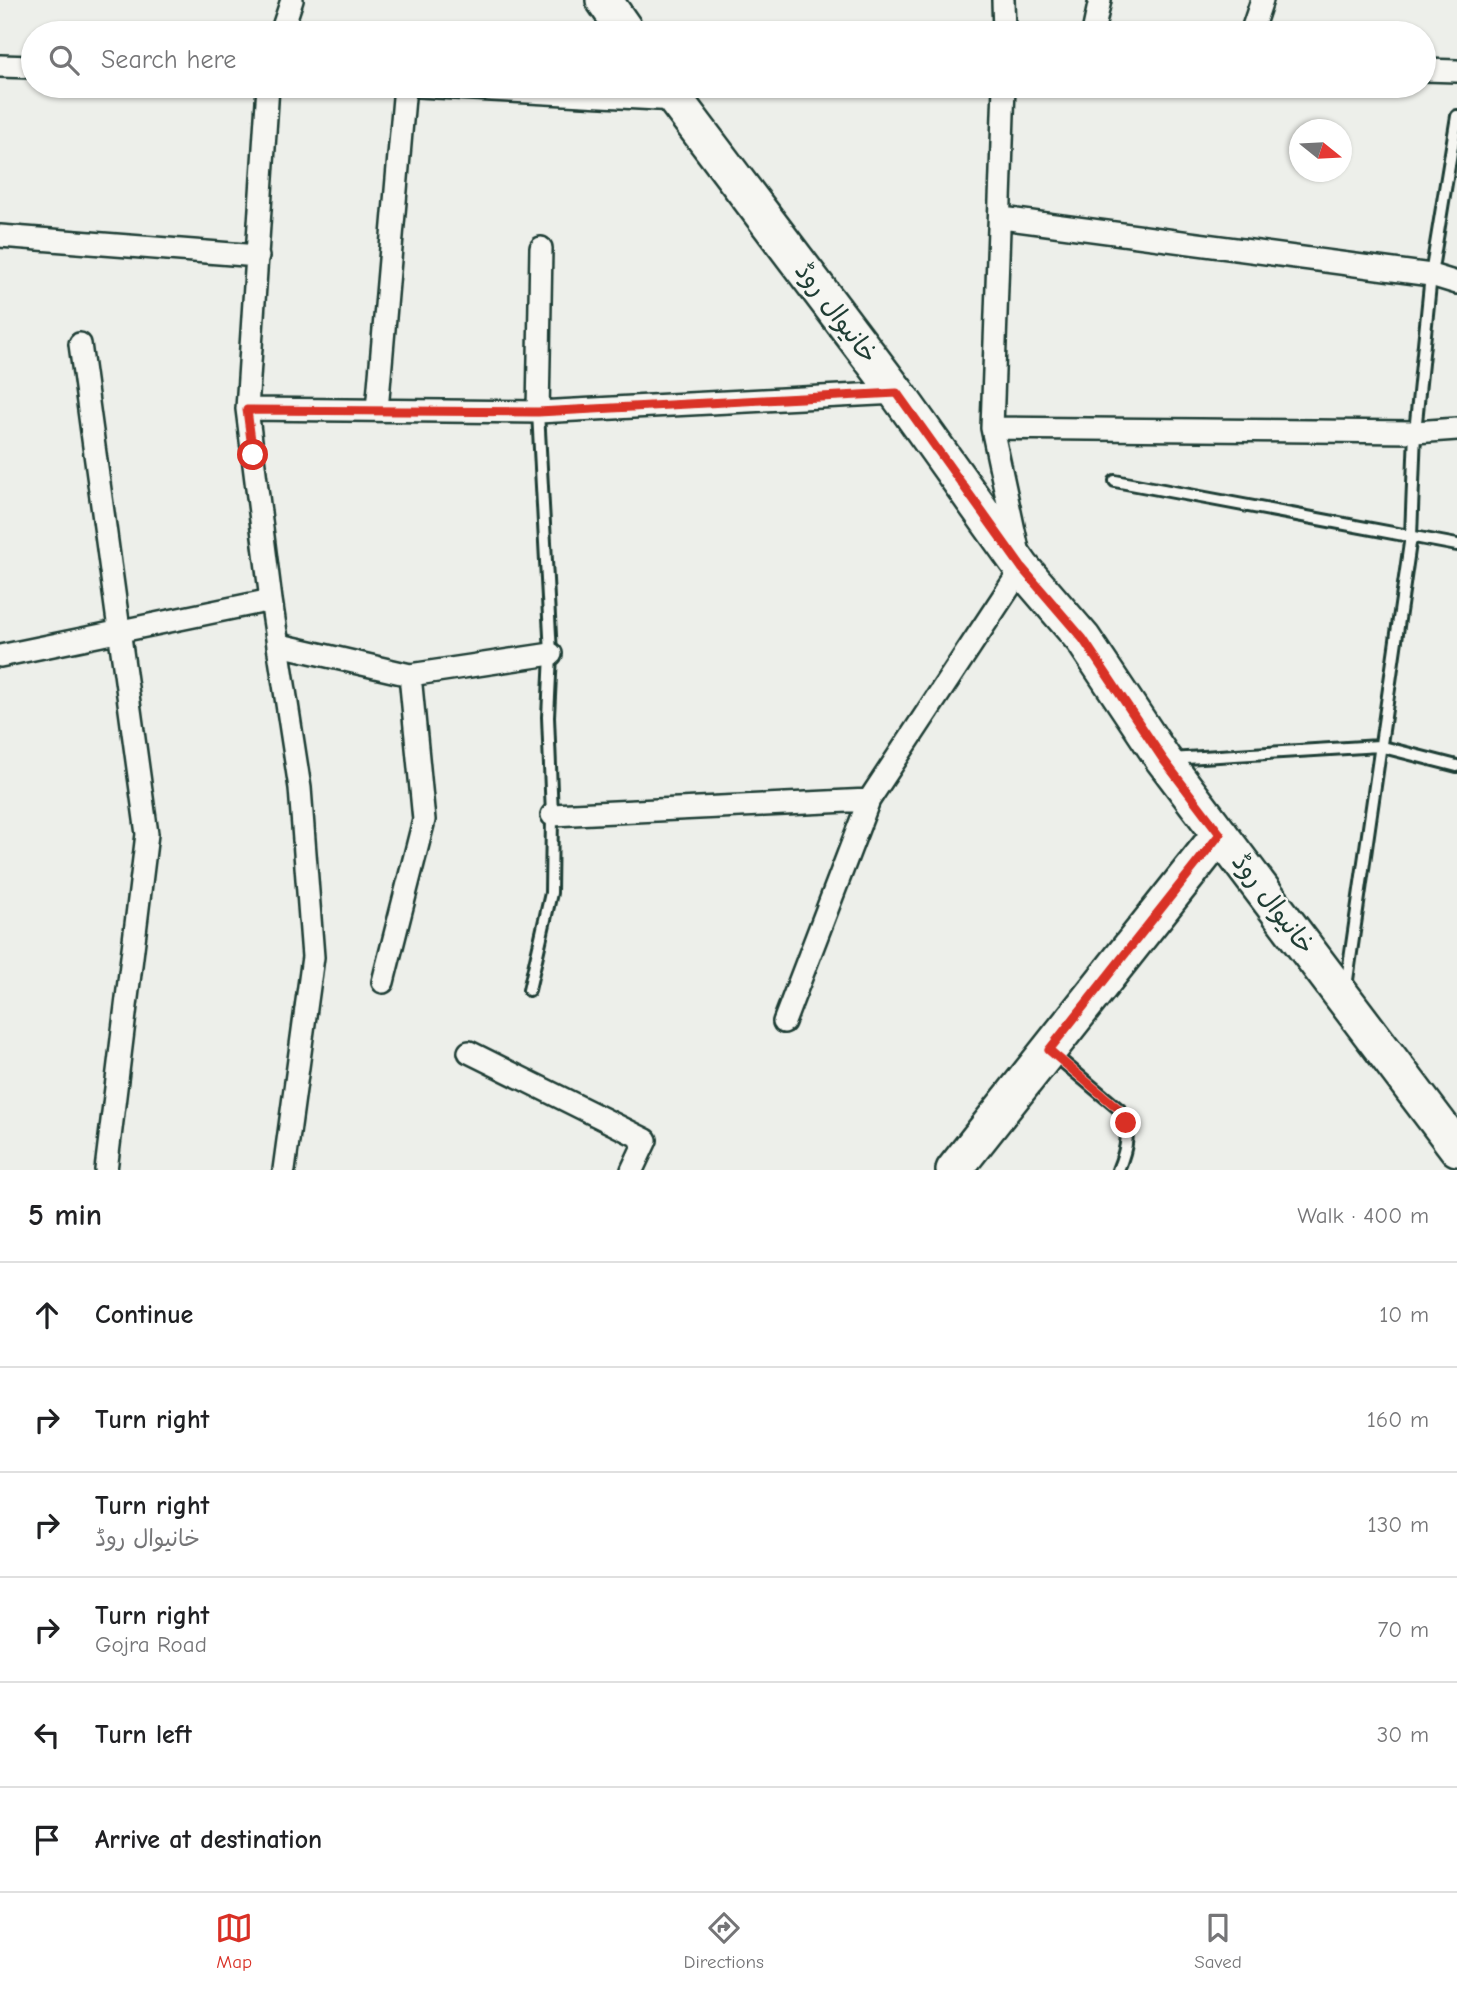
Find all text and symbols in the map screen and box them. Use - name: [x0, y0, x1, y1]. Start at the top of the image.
- search box: [21, 21, 1436, 98]
- icon: search: [45, 41, 83, 79]
- text: Search here: [101, 45, 236, 75]
- north arrow: [1289, 119, 1352, 182]
- street label: خانیوال روڈ: [788, 257, 884, 369]
- route start: [237, 439, 268, 470]
- street label: خانیوال روڈ: [1225, 848, 1321, 960]
- route end: [1110, 1107, 1141, 1138]
- text: 5 min: [28, 1198, 102, 1233]
- text: Walk · 400 m: [1297, 1202, 1429, 1229]
- icon: ahead: [28, 1296, 66, 1334]
- text: Continue: [95, 1300, 193, 1330]
- text: 10 m: [1379, 1301, 1429, 1328]
- icon: right: [28, 1401, 66, 1439]
- text: Turn right: [95, 1405, 209, 1435]
- text: 160 m: [1367, 1406, 1429, 1433]
- text: Turn right: [95, 1491, 209, 1521]
- icon: right: [28, 1506, 66, 1544]
- text: 130 m: [1368, 1511, 1429, 1538]
- text: خانیوال روڈ: [95, 1525, 200, 1552]
- text: Turn right: [95, 1601, 209, 1631]
- icon: right: [28, 1611, 66, 1649]
- text: 70 m: [1377, 1616, 1429, 1643]
- text: Gojra Road: [95, 1631, 207, 1658]
- icon: left: [28, 1716, 66, 1754]
- text: Turn left: [95, 1720, 192, 1750]
- text: 30 m: [1377, 1721, 1429, 1748]
- icon: arrive: [28, 1821, 66, 1859]
- text: Arrive at destination: [95, 1825, 322, 1855]
- tab: Map: [215, 1909, 253, 1973]
- tab: Directions: [684, 1909, 764, 1973]
- tab: Saved: [1194, 1909, 1242, 1973]

